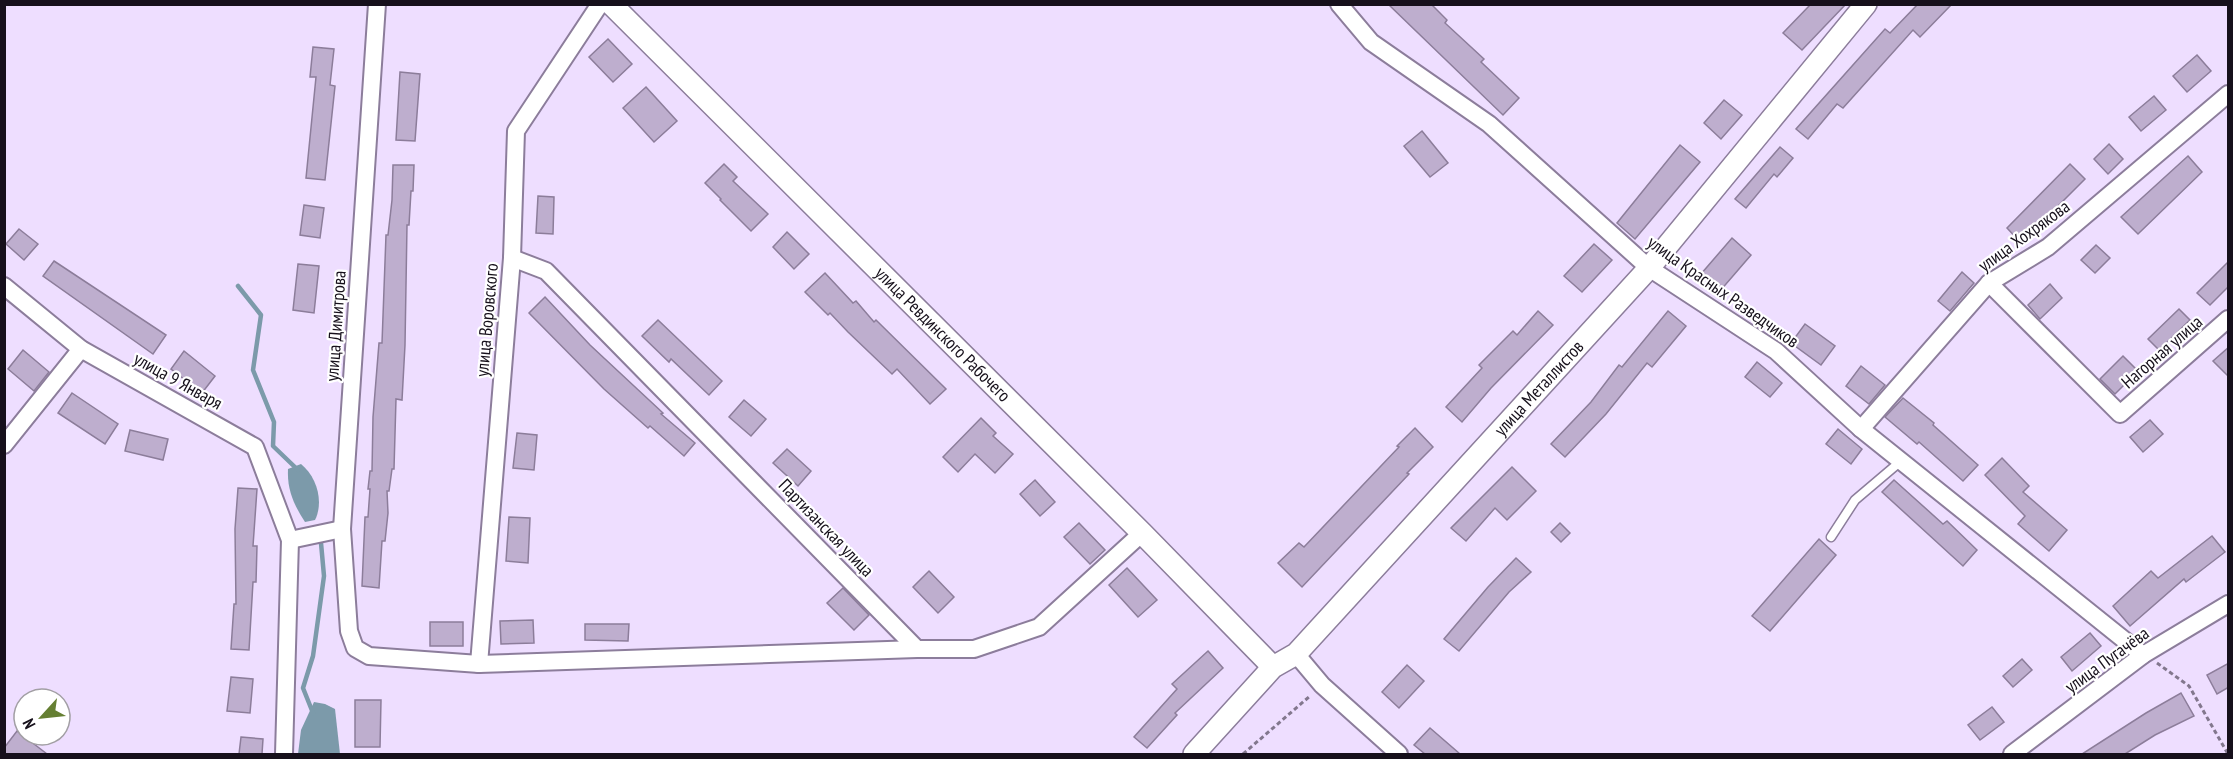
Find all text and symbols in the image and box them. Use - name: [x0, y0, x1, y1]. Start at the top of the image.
- street label: улица Хохрякова: [1973, 195, 2074, 277]
- street label: улица Красных Разведчиков: [1643, 231, 1804, 353]
- street label: улица Ревдинского Рабочего: [870, 261, 1016, 407]
- street label: улица Воровского: [470, 262, 503, 378]
- street label: улица Димитрова: [320, 270, 351, 382]
- street label: Нагорная улица: [2116, 310, 2207, 393]
- street label: улица Металлистов: [1489, 335, 1588, 441]
- street label: улица 9 Января: [130, 347, 227, 414]
- street label: Партизанская улица: [774, 474, 879, 581]
- street label: улица Пугачёва: [2060, 621, 2153, 698]
- north arrow: [12, 687, 72, 747]
- text: N: [18, 715, 40, 732]

